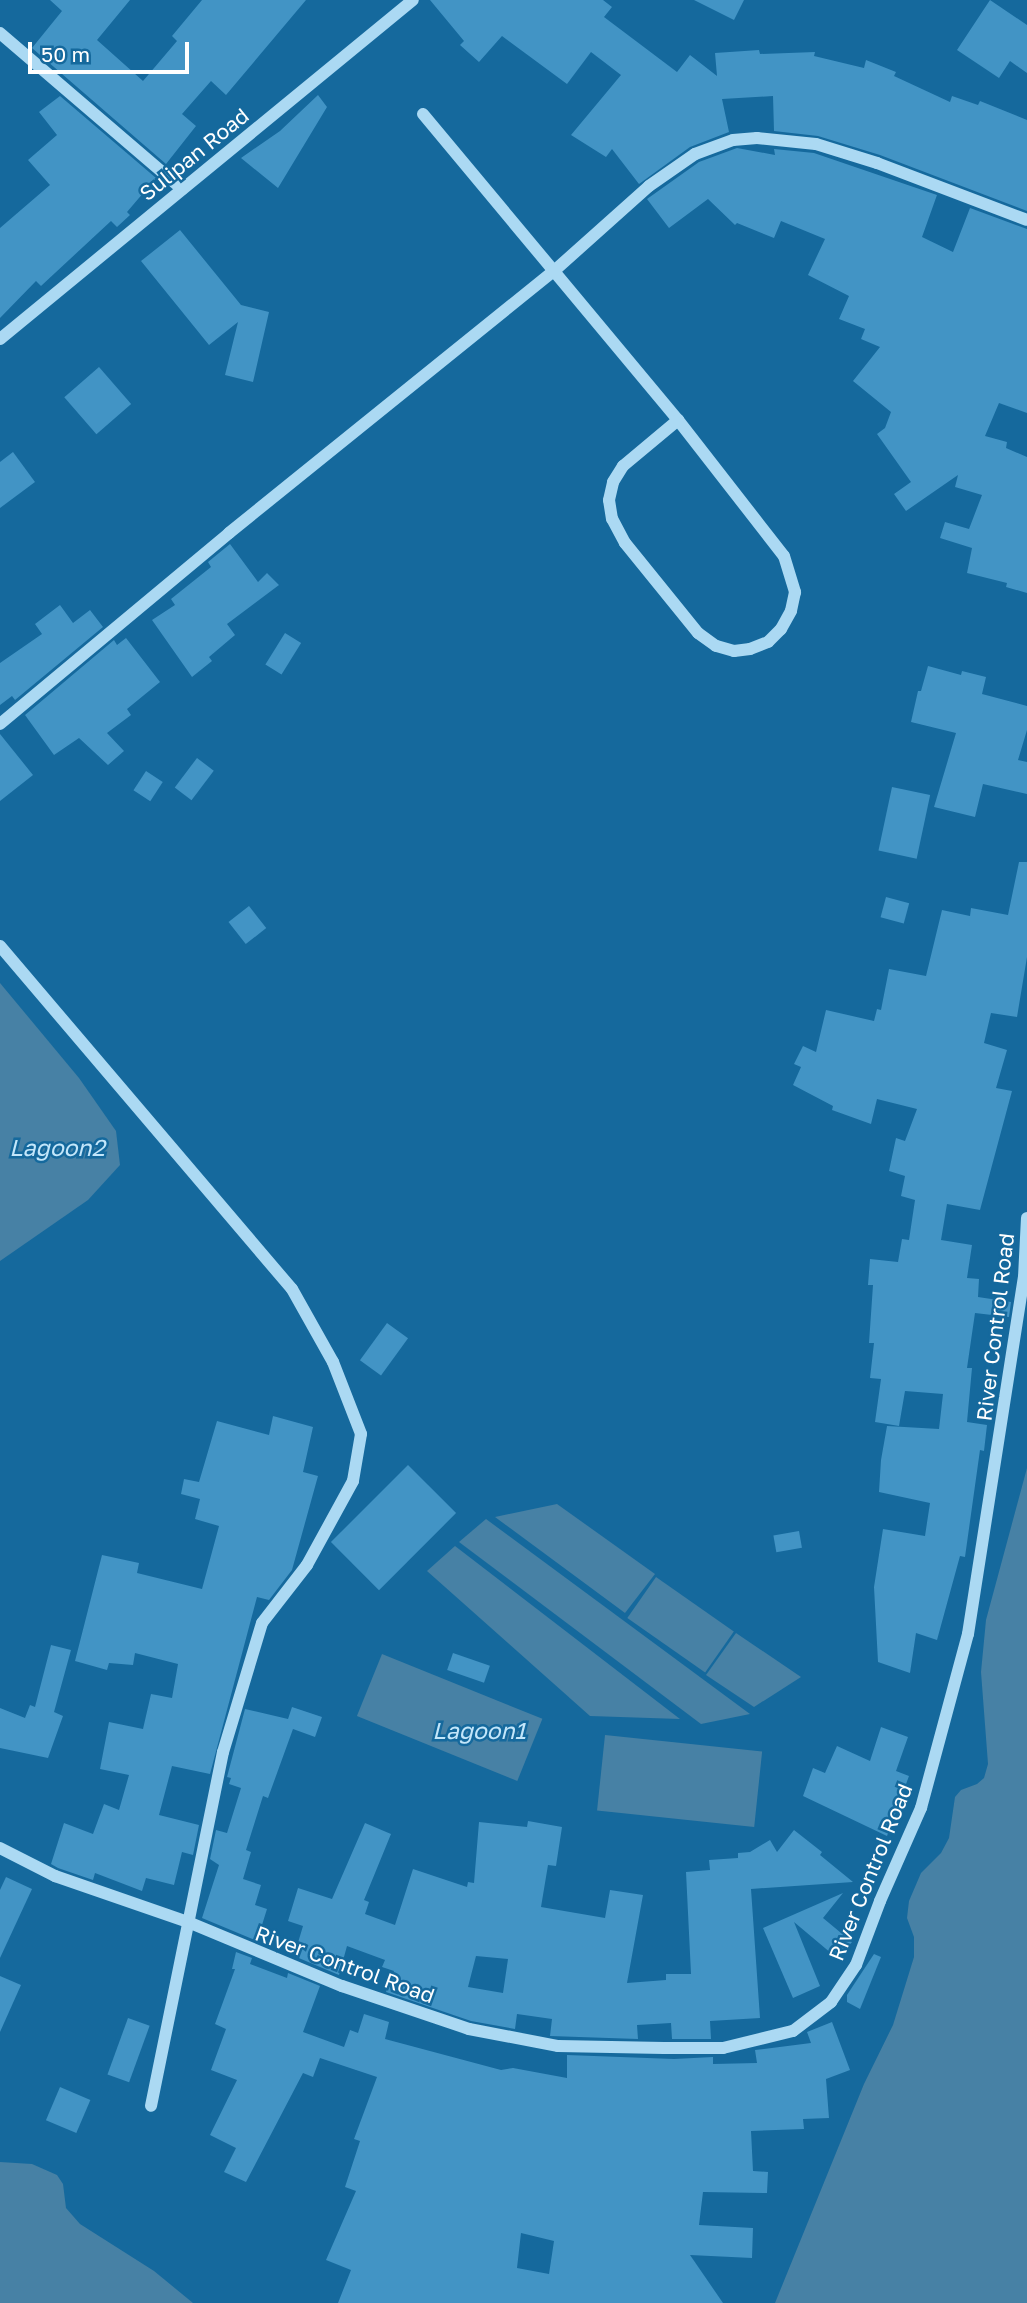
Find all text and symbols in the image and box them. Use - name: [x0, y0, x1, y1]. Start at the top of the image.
- scale bar: [32, 28, 192, 72]
- text: 50 m: [41, 41, 90, 67]
- street label: Sulipan Road: [134, 102, 254, 206]
- water label: Lagoon2: [9, 1133, 105, 1161]
- street label: River Control Road: [971, 1232, 1019, 1422]
- water label: Lagoon1: [432, 1716, 526, 1744]
- street label: River Control Road: [823, 1780, 917, 1964]
- street label: River Control Road: [252, 1920, 438, 2008]

